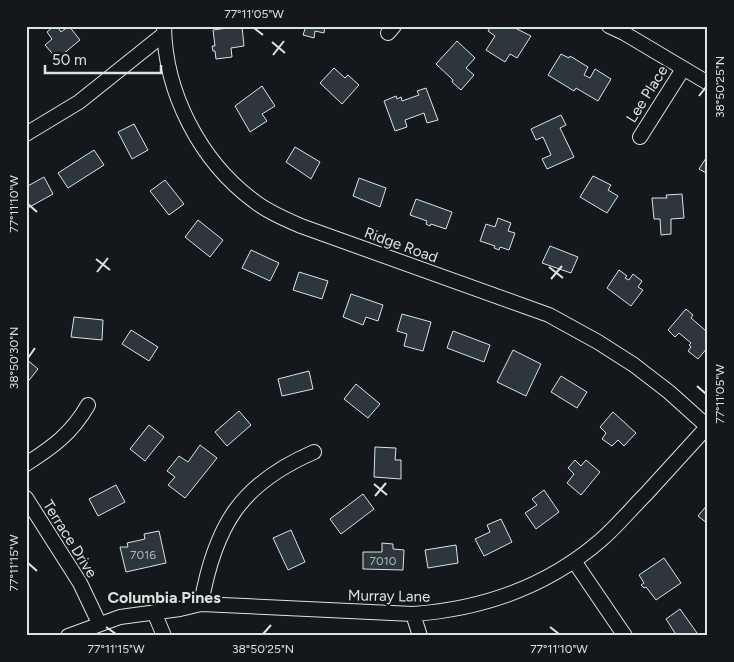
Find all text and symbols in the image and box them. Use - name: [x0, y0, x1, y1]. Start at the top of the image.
- text: 77°11'05"W: [224, 7, 284, 21]
- scale bar: [45, 42, 161, 74]
- text: 50 m: [52, 51, 87, 69]
- text: 38°50'25"N: [713, 56, 727, 118]
- street label: Lee Place: [622, 62, 672, 126]
- text: 77°11'10"W: [7, 175, 21, 233]
- street label: Ridge Road: [362, 223, 440, 267]
- text: 38°50'30"N: [7, 327, 21, 389]
- text: 77°11'05"W: [713, 364, 727, 424]
- street label: Terrace Drive: [39, 497, 101, 581]
- text: 77°11'15"W: [7, 534, 21, 591]
- house number: 7016: [130, 548, 156, 562]
- house number: 7010: [370, 554, 397, 568]
- street label: Murray Lane: [348, 586, 430, 606]
- district label: Columbia Pines: [107, 588, 221, 607]
- text: 77°11'15"W: [88, 642, 145, 656]
- text: 38°50'25"N: [232, 642, 294, 656]
- text: 77°11'10"W: [530, 642, 588, 656]

